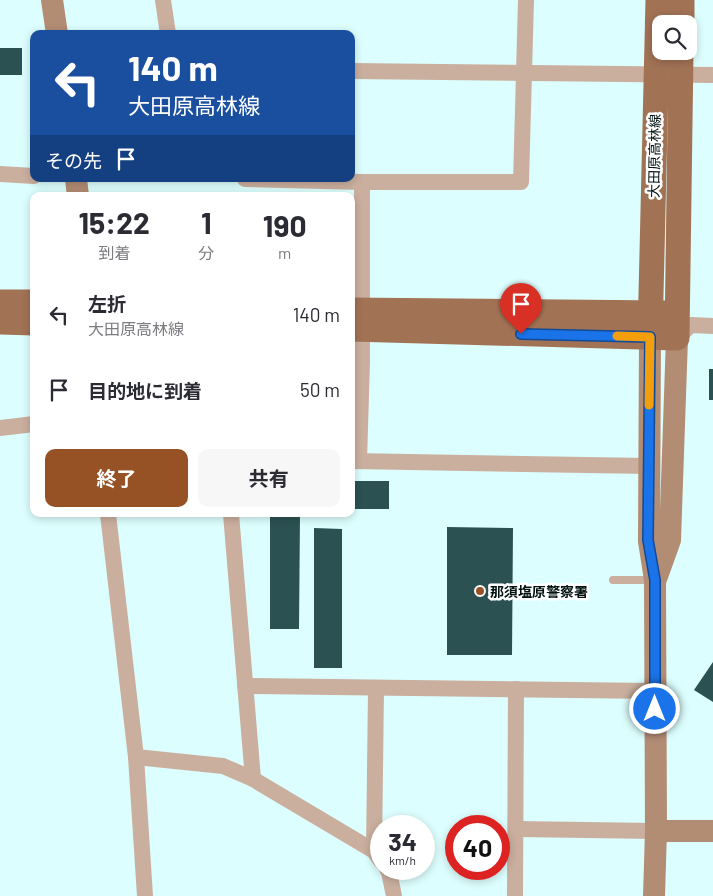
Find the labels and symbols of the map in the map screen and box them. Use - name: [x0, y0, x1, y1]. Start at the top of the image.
- street label: 大田原高林線: [645, 114, 663, 198]
- pin: [500, 283, 542, 334]
- place label: 那須塩原警察署: [490, 583, 588, 600]
- marker: 那須塩原警察署: [474, 585, 486, 597]
- position arrow: [628, 682, 680, 734]
- speed limit sign: 40: [445, 815, 510, 880]

